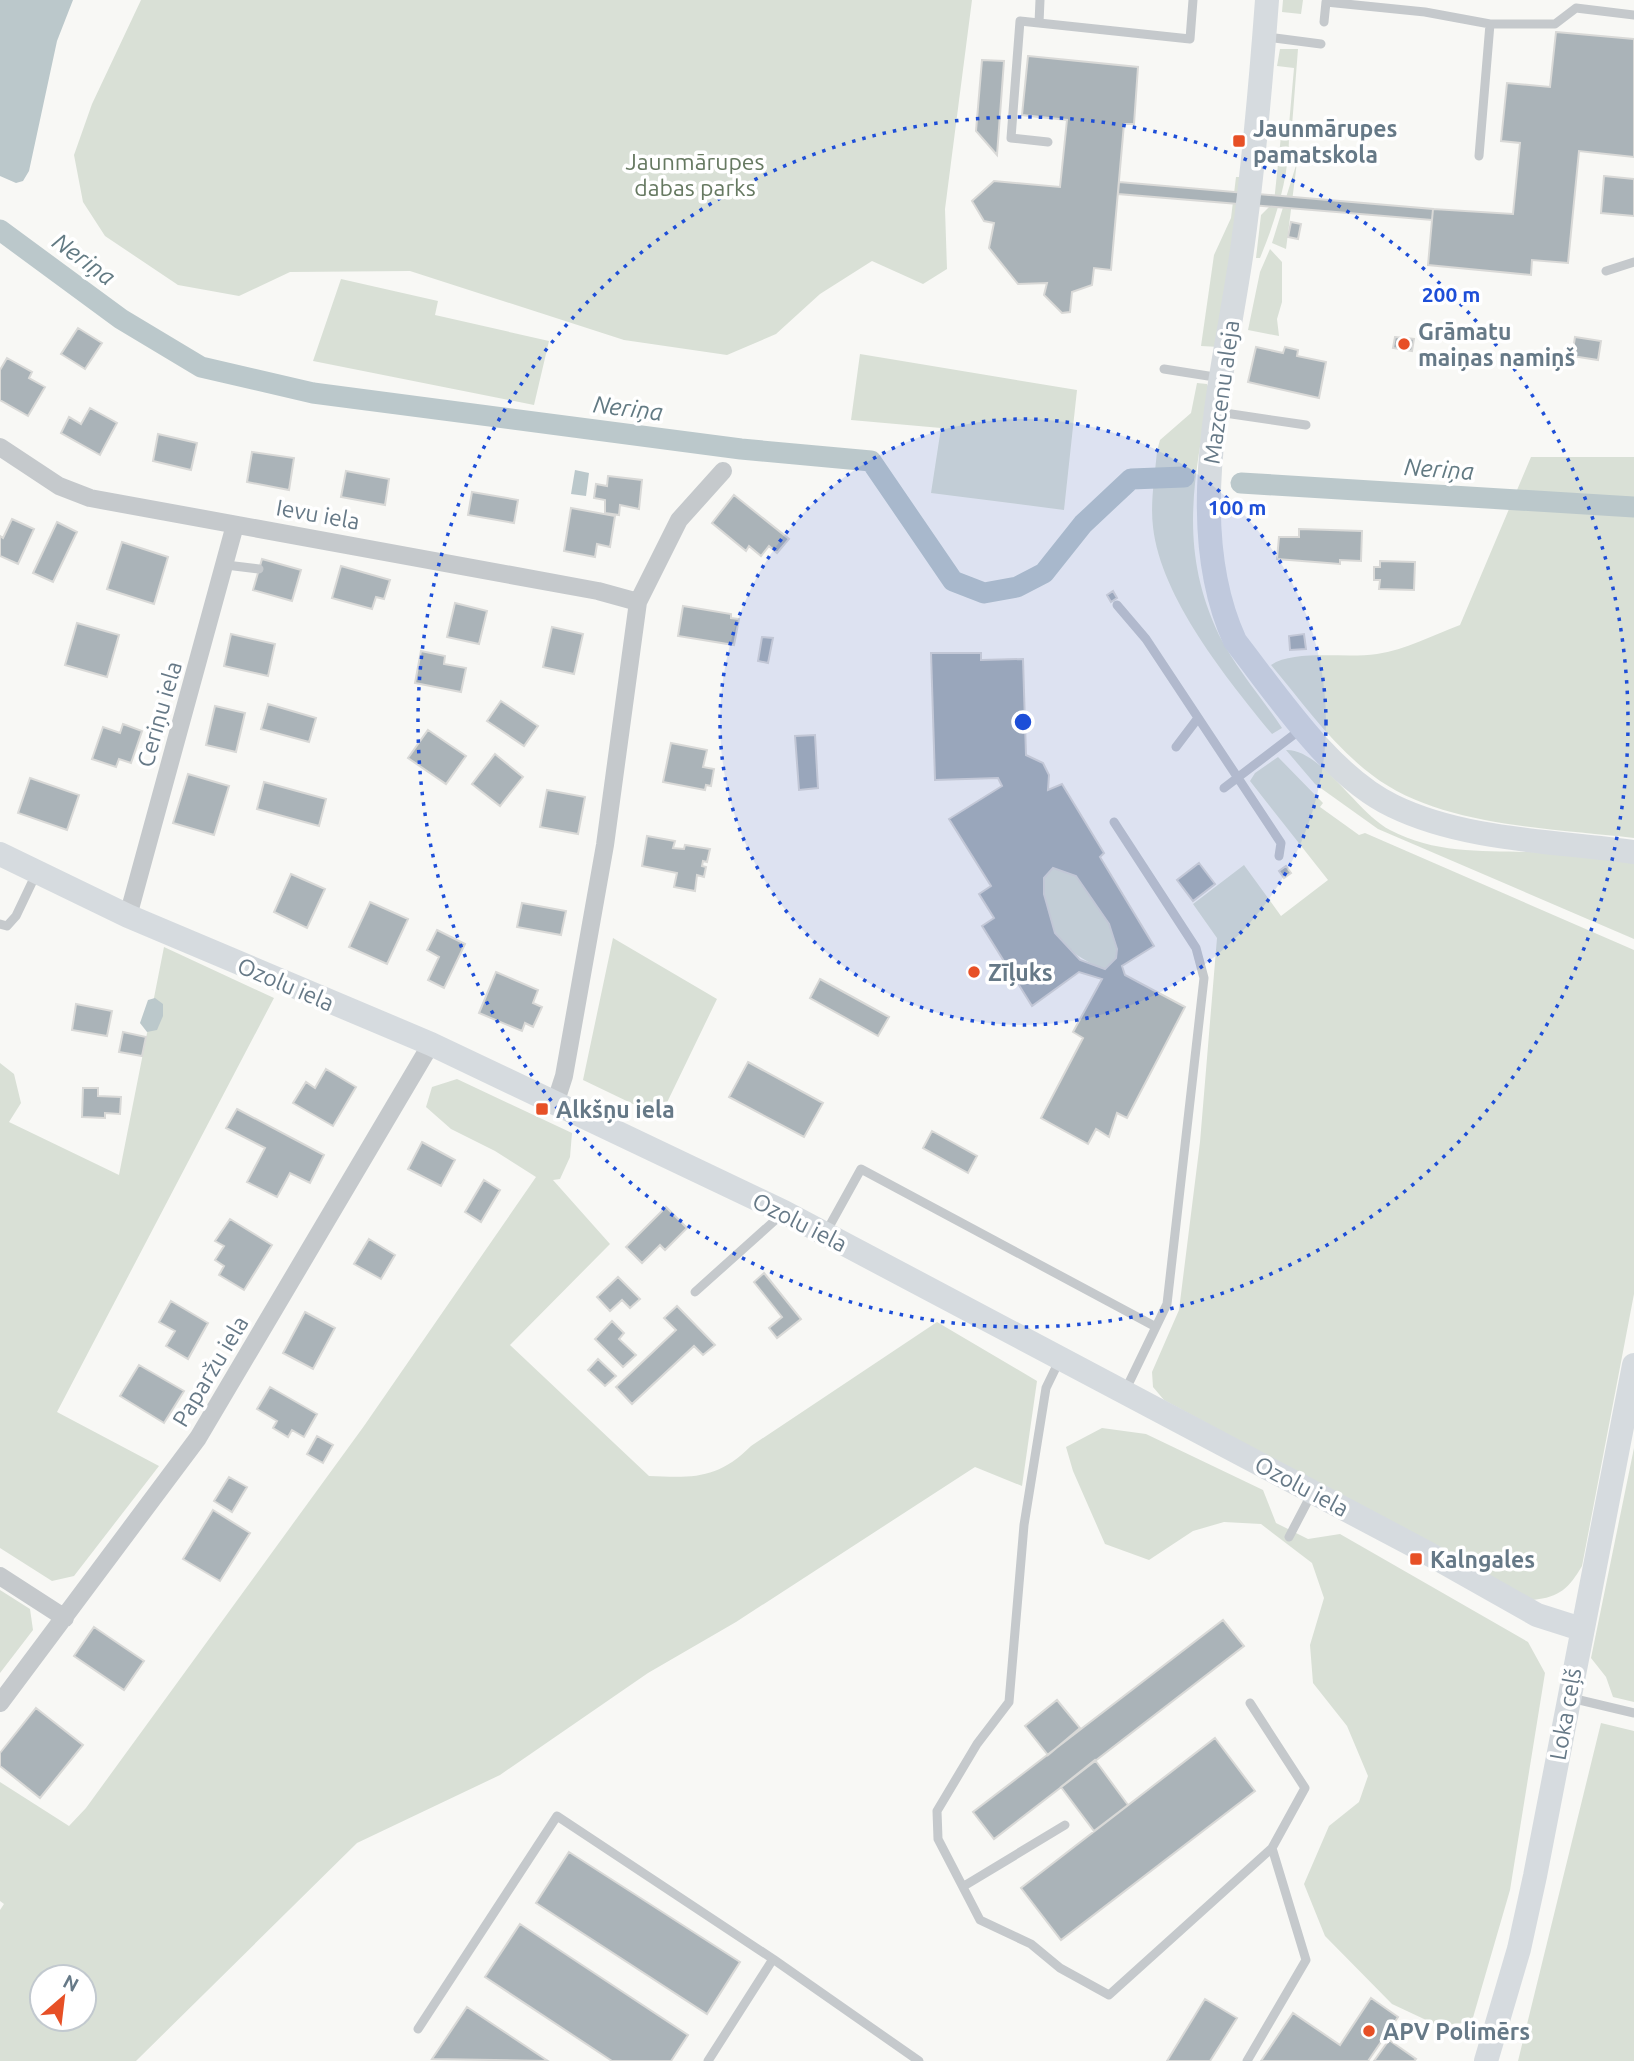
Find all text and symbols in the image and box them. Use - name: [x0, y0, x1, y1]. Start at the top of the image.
- place label: Jaunmārupes pamatskola: [1253, 116, 1397, 167]
- marker: Jaunmārupes pamatskola: [1231, 133, 1247, 149]
- park label: Jaunmārupes dabas parks: [625, 149, 765, 200]
- water label: Neriņa: [48, 227, 120, 291]
- text: 200 m: [1422, 282, 1480, 306]
- street label: Mazcenu aleja: [1199, 318, 1243, 466]
- place label: Grāmatu maiņas namiņš: [1418, 319, 1575, 371]
- marker: Grāmatu maiņas namiņš: [1396, 336, 1412, 352]
- water label: Neriņa: [592, 390, 665, 426]
- water label: Neriņa: [1403, 453, 1475, 485]
- street label: Ievu iela: [274, 494, 362, 534]
- text: 100 m: [1208, 495, 1266, 519]
- street label: Ceriņu iela: [132, 658, 186, 770]
- centre of rings: [1011, 710, 1035, 734]
- street label: Ozolu iela: [234, 953, 338, 1015]
- place label: Zīļuks: [988, 960, 1053, 986]
- marker: Zīļuks: [966, 964, 982, 980]
- place label: Alkšņu iela: [556, 1097, 675, 1123]
- marker: Alkšņu iela: [534, 1101, 550, 1117]
- street label: Ozolu iela: [749, 1188, 851, 1256]
- street label: Paparžu iela: [167, 1311, 253, 1431]
- street label: Ozolu iela: [1251, 1451, 1353, 1521]
- place label: Kalngales: [1430, 1547, 1535, 1572]
- marker: Kalngales: [1408, 1551, 1424, 1567]
- street label: Loka ceļš: [1545, 1666, 1585, 1762]
- north arrow: [28, 1963, 98, 2033]
- text: N: [60, 1970, 82, 1996]
- place label: APV Polimērs: [1383, 2019, 1530, 2044]
- marker: APV Polimērs: [1361, 2023, 1377, 2039]

